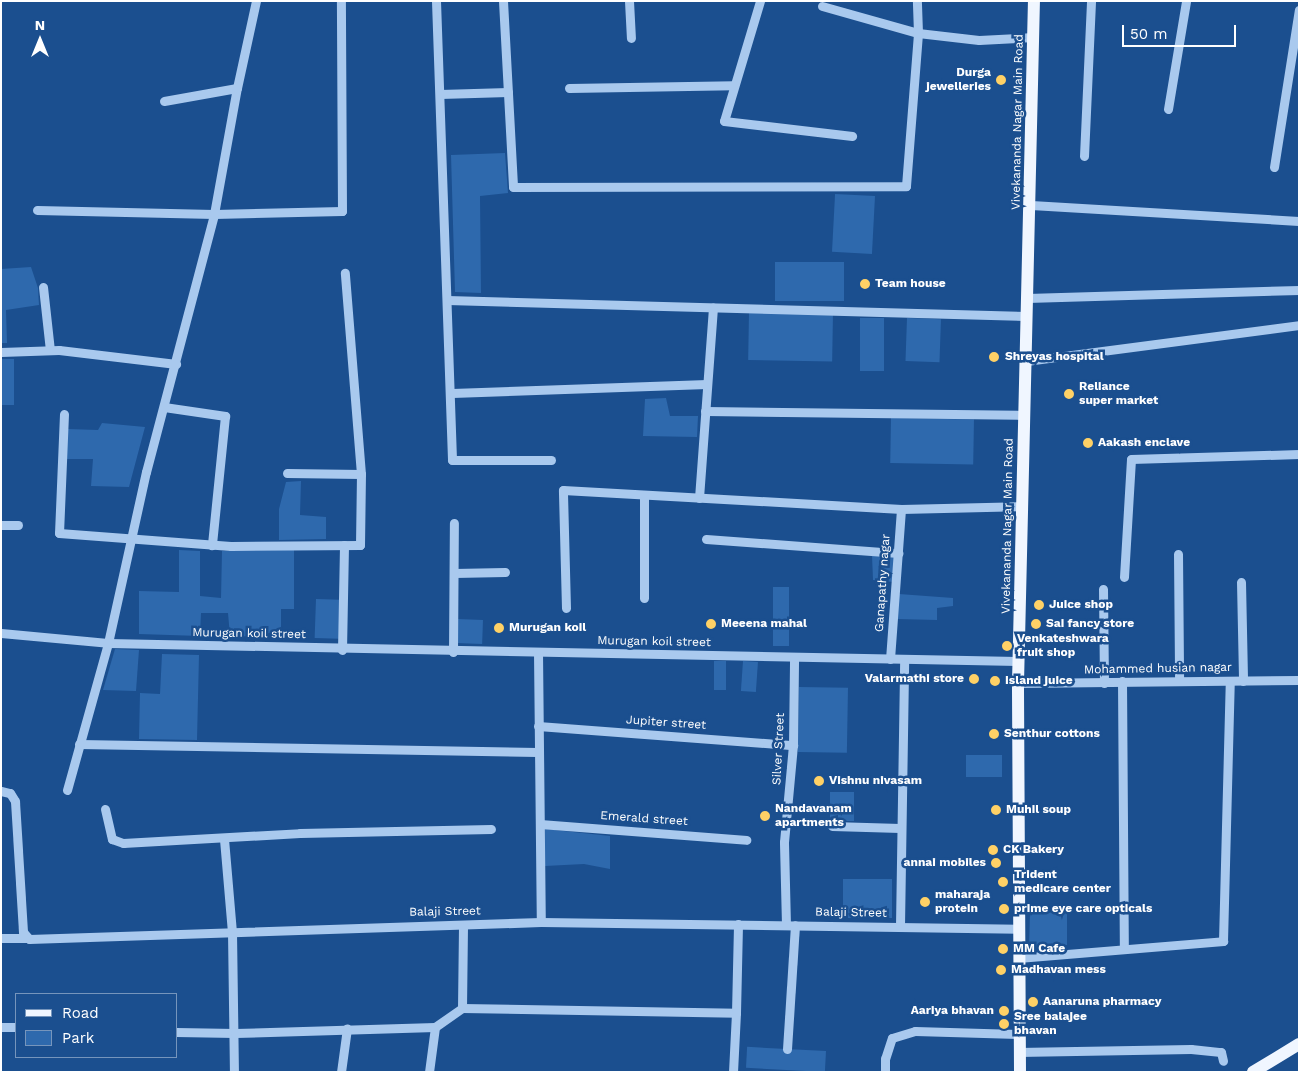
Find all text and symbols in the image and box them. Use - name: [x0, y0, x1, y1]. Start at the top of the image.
- north arrow: [15, 15, 65, 65]
- scale bar: [1125, 15, 1239, 47]
- text: N: [35, 17, 45, 33]
- text: 50 m: [1130, 25, 1167, 43]
- street label: Vivekananda Nagar Main Road: [1009, 34, 1027, 210]
- place label: Durga jewelleries: [926, 66, 991, 94]
- marker: Durga jewelleries: [995, 74, 1007, 86]
- place label: Team house: [875, 277, 946, 291]
- marker: Team house: [859, 278, 871, 290]
- marker: Shreyas hospital: [987, 350, 1001, 364]
- place label: Shreyas hospital: [1005, 350, 1104, 364]
- place label: Reliance super market: [1079, 380, 1159, 408]
- marker: Reliance super market: [1063, 388, 1075, 400]
- place label: Aakash enclave: [1098, 436, 1190, 450]
- marker: Aakash enclave: [1082, 437, 1094, 449]
- street label: Vivekananda Nagar Main Road: [999, 438, 1017, 614]
- street label: Ganapathy nagar: [872, 533, 894, 633]
- place label: Juice shop: [1049, 598, 1113, 612]
- marker: Juice shop: [1033, 599, 1045, 611]
- place label: Meeena mahal: [721, 617, 807, 631]
- place label: Sai fancy store: [1046, 617, 1135, 631]
- marker: Meeena mahal: [705, 618, 717, 630]
- marker: Sai fancy store: [1030, 618, 1042, 630]
- place label: Murugan koil: [509, 621, 586, 635]
- marker: Murugan koil: [493, 622, 505, 634]
- street label: Murugan koil street: [192, 626, 306, 642]
- place label: Venkateshwara fruit shop: [1017, 632, 1109, 660]
- street label: Murugan koil street: [597, 634, 711, 650]
- marker: Venkateshwara fruit shop: [1001, 640, 1013, 652]
- street label: Mohammed husian nagar: [1084, 661, 1232, 677]
- place label: Valarmathi store: [865, 672, 964, 686]
- marker: Valarmathi store: [968, 673, 980, 685]
- place label: Island juice: [1005, 674, 1073, 688]
- marker: Island juice: [989, 675, 1001, 687]
- street label: Silver Street: [770, 712, 788, 786]
- street label: Jupiter street: [625, 713, 707, 733]
- place label: Senthur cottons: [1004, 727, 1100, 741]
- marker: Senthur cottons: [988, 728, 1000, 740]
- place label: Vishnu nivasam: [829, 774, 922, 788]
- marker: Vishnu nivasam: [813, 775, 825, 787]
- place label: Nandavanam apartments: [775, 802, 852, 830]
- place label: Muhil soup: [1006, 803, 1071, 817]
- marker: Muhil soup: [990, 804, 1002, 816]
- street label: Emerald street: [600, 809, 688, 829]
- marker: Nandavanam apartments: [759, 810, 771, 822]
- place label: CK Bakery: [1003, 843, 1064, 857]
- marker: CK Bakery: [987, 844, 999, 856]
- place label: annai mobiles: [904, 856, 986, 870]
- marker: annai mobiles: [990, 857, 1002, 869]
- place label: Trident medicare center: [1014, 868, 1111, 896]
- marker: Trident medicare center: [996, 875, 1010, 889]
- place label: maharaja protein: [935, 888, 990, 916]
- marker: maharaja protein: [919, 896, 931, 908]
- place label: prime eye care opticals: [1014, 902, 1152, 916]
- marker: prime eye care opticals: [998, 903, 1010, 915]
- street label: Balaji Street: [409, 904, 481, 920]
- street label: Balaji Street: [815, 905, 887, 921]
- place label: MM Cafe: [1013, 942, 1065, 956]
- marker: MM Cafe: [997, 943, 1009, 955]
- place label: Madhavan mess: [1011, 963, 1106, 977]
- marker: Madhavan mess: [995, 964, 1007, 976]
- legend: [15, 993, 178, 1058]
- place label: Aanaruna pharmacy: [1043, 995, 1162, 1009]
- marker: Aanaruna pharmacy: [1027, 996, 1039, 1008]
- text: Road: [62, 1004, 99, 1022]
- place label: Aariya bhavan: [911, 1004, 994, 1018]
- marker: Aariya bhavan: [998, 1005, 1010, 1017]
- place label: Sree balajee bhavan: [1014, 1010, 1087, 1038]
- marker: Sree balajee bhavan: [998, 1018, 1010, 1030]
- text: Park: [62, 1029, 94, 1047]

